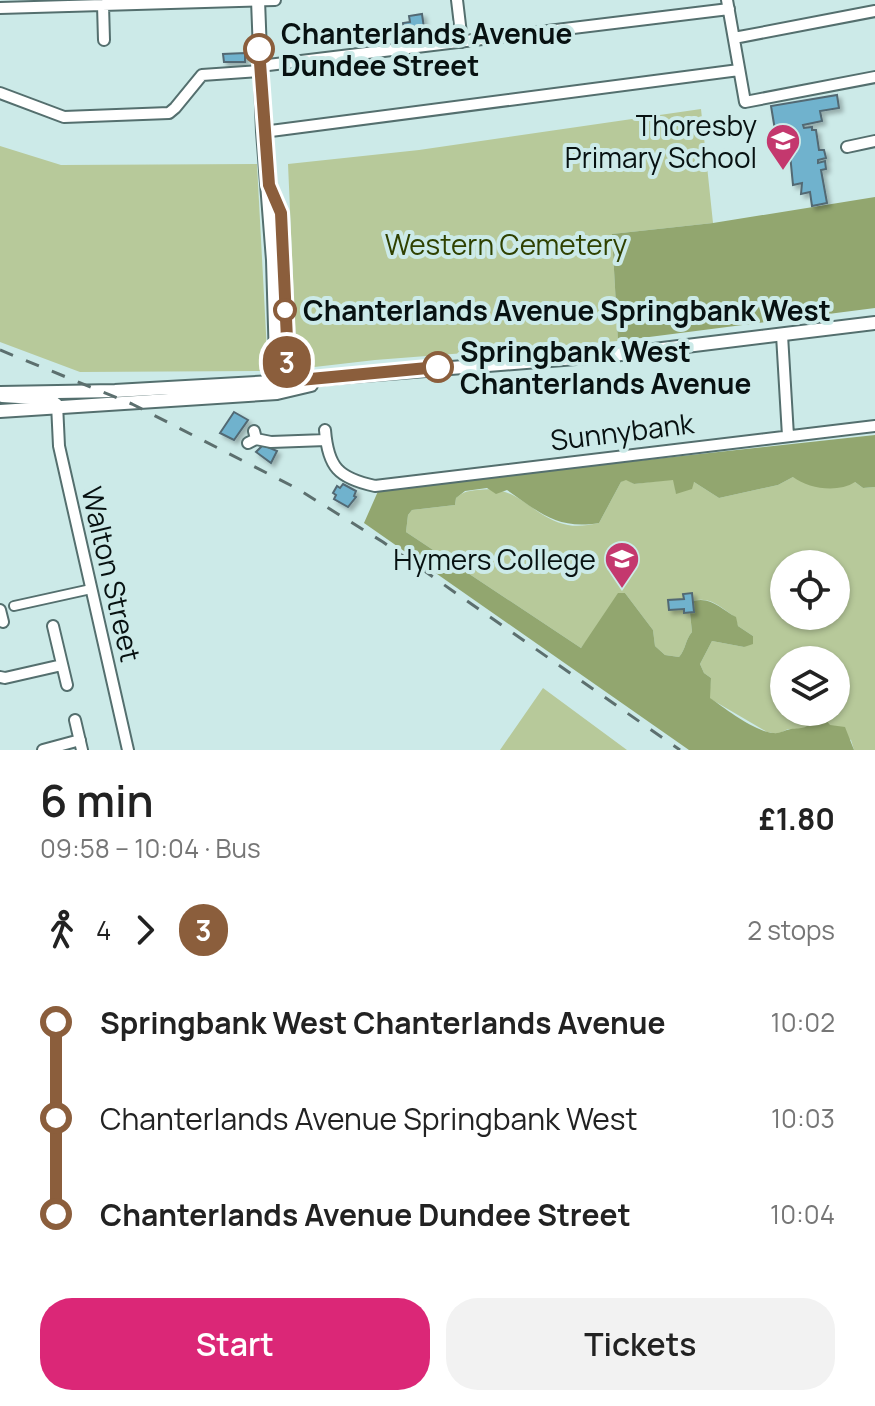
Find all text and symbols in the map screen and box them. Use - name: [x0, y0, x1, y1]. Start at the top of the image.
- place label: Chanterlands Avenue Dundee Street: [281, 14, 572, 84]
- marker: Chanterlands Avenue Dundee Street: [244, 34, 274, 64]
- place label: Thoresby Primary School: [565, 106, 757, 176]
- school or university icon: Thoresby Primary School: [764, 122, 802, 172]
- park label: Western Cemetery: [385, 225, 628, 263]
- place label: Chanterlands Avenue Springbank West: [303, 291, 831, 329]
- marker: Chanterlands Avenue Springbank West: [274, 299, 296, 321]
- place label: Springbank West Chanterlands Avenue: [460, 332, 751, 402]
- line badge: 3: [261, 336, 313, 388]
- text: 3: [279, 343, 295, 381]
- marker: Springbank West Chanterlands Avenue: [423, 352, 453, 382]
- street label: Sunnybank: [548, 403, 697, 459]
- street label: Walton Street: [73, 483, 151, 665]
- place label: Hymers College: [393, 540, 596, 578]
- school or university icon: Hymers College: [603, 540, 641, 590]
- map controls: [770, 550, 850, 726]
- button: locate: [770, 550, 850, 630]
- button: layers: [770, 646, 850, 726]
- text: 6 min: [40, 770, 154, 830]
- text: £1.80: [759, 798, 835, 839]
- text: 09:58 – 10:04 · Bus: [40, 830, 261, 866]
- icon: walk: [40, 908, 84, 952]
- icon: forward: [123, 908, 167, 952]
- text: 3: [195, 911, 212, 949]
- text: 4: [96, 912, 111, 948]
- text: 2 stops: [747, 912, 835, 948]
- text: Springbank West Chanterlands Avenue: [100, 1002, 666, 1043]
- text: 10:02: [771, 1004, 835, 1040]
- text: Chanterlands Avenue Springbank West: [100, 1098, 638, 1139]
- text: 10:03: [771, 1100, 835, 1136]
- text: Chanterlands Avenue Dundee Street: [100, 1194, 631, 1235]
- text: 10:04: [770, 1196, 835, 1232]
- button: Start: [40, 1298, 430, 1390]
- button: Tickets: [446, 1298, 835, 1390]

